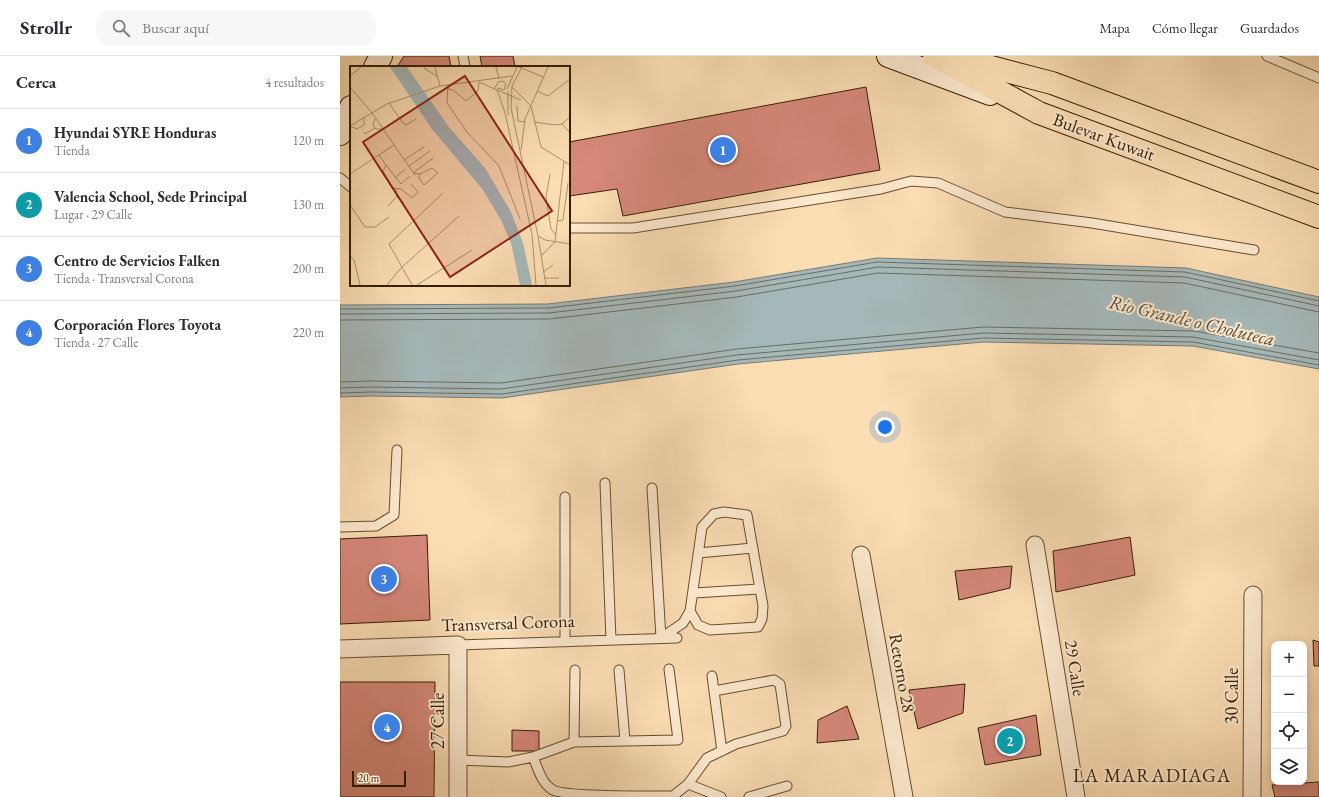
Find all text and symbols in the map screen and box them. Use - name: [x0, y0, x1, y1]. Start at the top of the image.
- search box: [96, 10, 376, 46]
- text: Strollr: [20, 15, 72, 40]
- icon: search: [110, 17, 132, 39]
- text: Buscar aquí: [142, 18, 209, 37]
- text: Mapa: [1099, 19, 1130, 37]
- text: Cómo llegar: [1152, 19, 1218, 37]
- text: Guardados: [1240, 19, 1299, 37]
- inset map: [350, 66, 570, 286]
- text: Cerca: [16, 71, 56, 93]
- text: 4 resultados: [265, 74, 324, 91]
- street label: Bulevar Kuwait: [1050, 107, 1159, 166]
- text: Hyundai SYRE Honduras: [54, 123, 216, 142]
- text: 1: [26, 132, 32, 149]
- text: 120 m: [293, 132, 324, 149]
- pin: 1: [710, 135, 736, 165]
- text: Tienda: [54, 142, 90, 159]
- text: Valencia School, Sede Principal: [54, 187, 247, 206]
- text: 2: [26, 196, 32, 213]
- text: 130 m: [293, 196, 324, 213]
- text: Lugar · 29 Calle: [54, 206, 132, 223]
- text: Centro de Servicios Falken: [54, 251, 220, 270]
- text: 3: [26, 260, 32, 277]
- text: 200 m: [293, 260, 324, 277]
- text: Tienda · Transversal Corona: [54, 270, 194, 287]
- water label: Río Grande o Choluteca: [1107, 289, 1277, 352]
- text: Corporación Flores Toyota: [54, 315, 221, 334]
- text: 4: [26, 324, 32, 341]
- text: 220 m: [293, 324, 324, 341]
- text: Tienda · 27 Calle: [54, 334, 138, 351]
- your location: [875, 417, 895, 437]
- pin: 3: [371, 564, 397, 594]
- street label: Transversal Corona: [441, 609, 576, 636]
- street label: Retorno 28: [884, 632, 921, 714]
- street label: 29 Calle: [1060, 638, 1091, 698]
- map controls: [1271, 641, 1307, 785]
- button: +: [1271, 641, 1307, 677]
- street label: 30 Calle: [1220, 668, 1243, 724]
- button: −: [1271, 677, 1307, 713]
- street label: 27 Calle: [426, 693, 449, 749]
- pin: 4: [374, 712, 400, 742]
- button: locate: [1271, 713, 1307, 749]
- pin: 2: [997, 726, 1023, 756]
- button: layers: [1271, 749, 1307, 785]
- district label: LA MARADIAGA: [1073, 763, 1231, 788]
- scale bar: [352, 769, 406, 788]
- text: 20 m: [358, 771, 379, 785]

